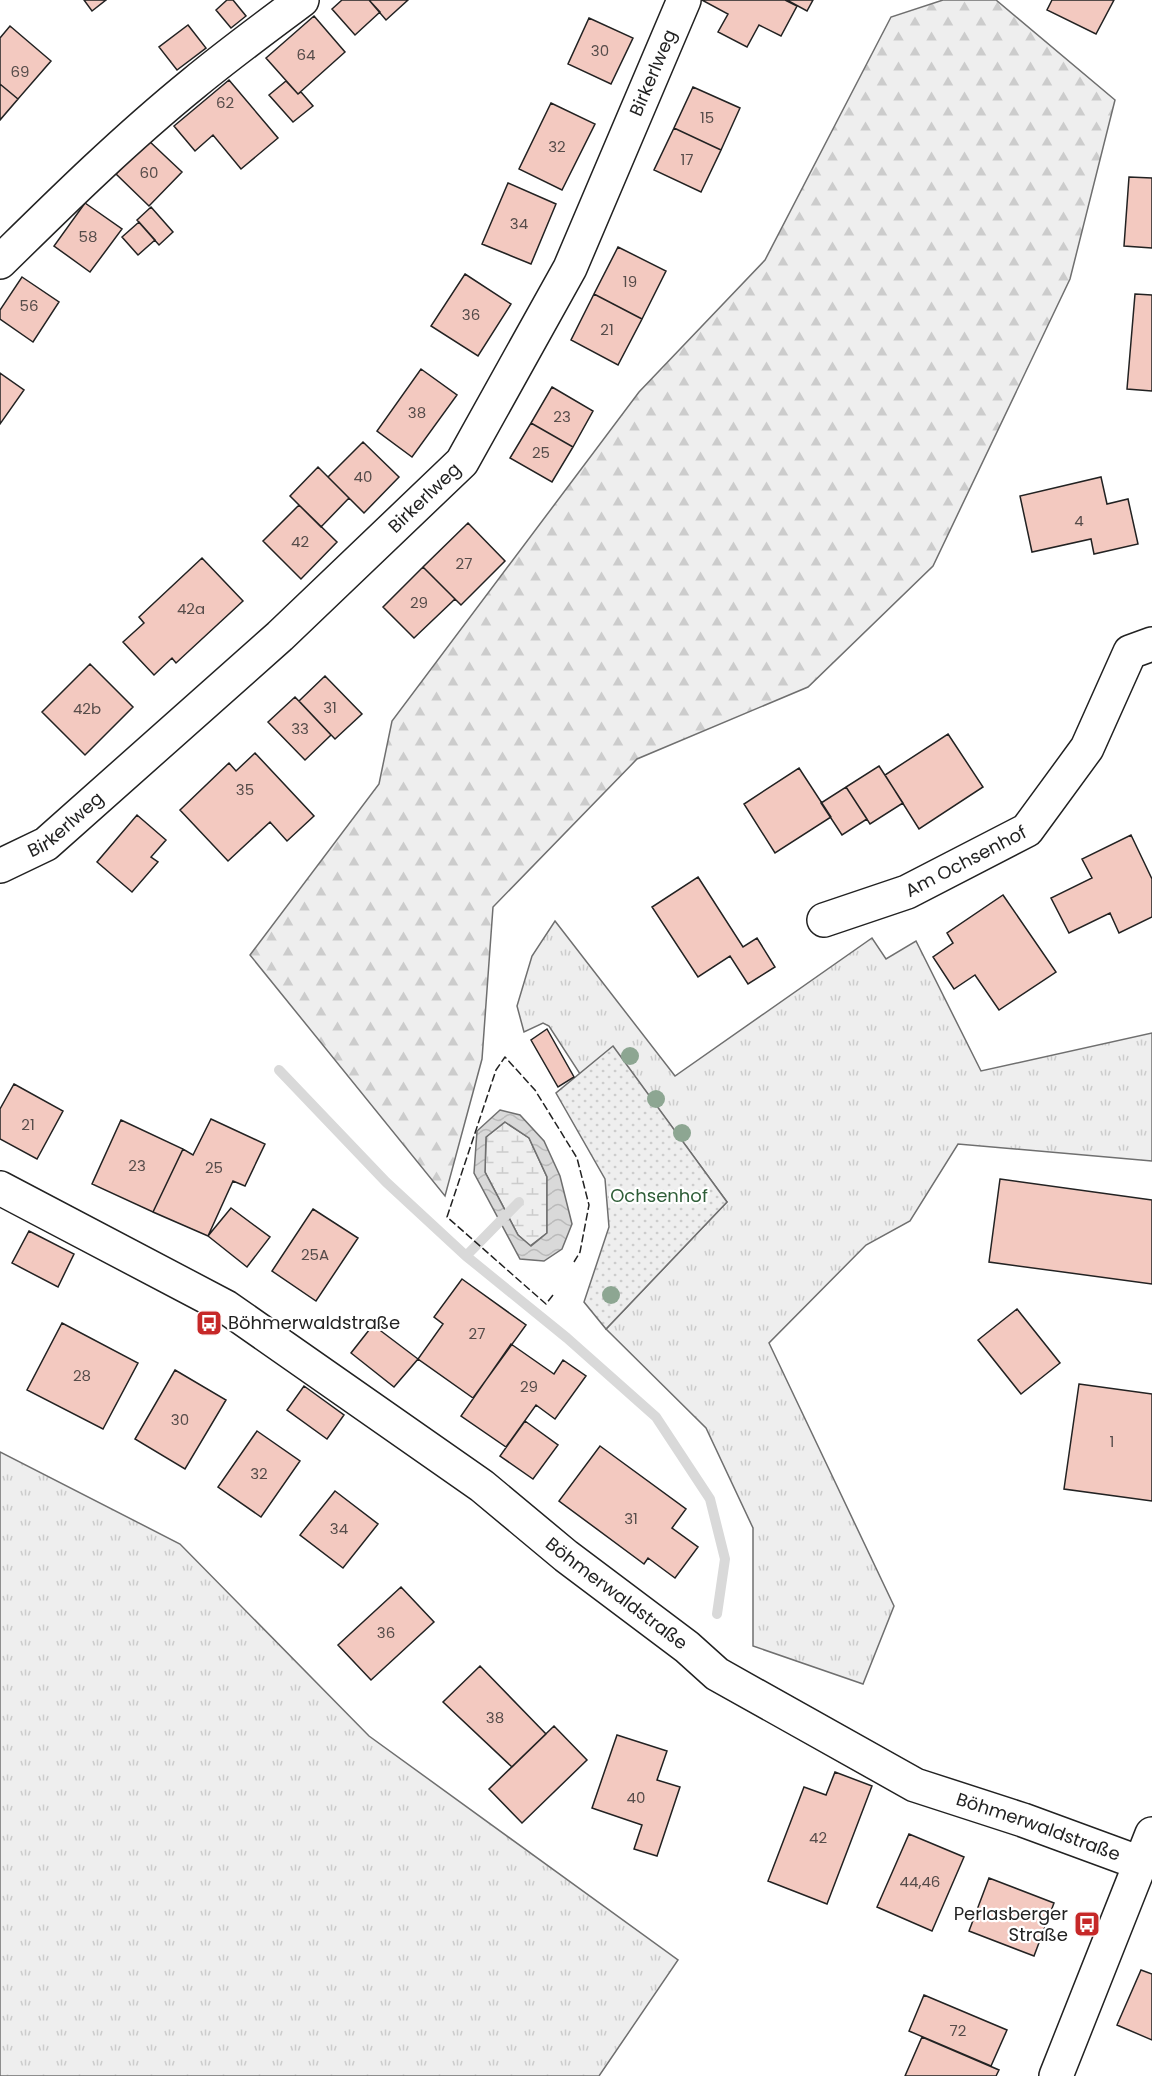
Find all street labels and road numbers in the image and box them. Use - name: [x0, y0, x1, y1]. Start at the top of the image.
- street label: Birkerlweg: [623, 25, 682, 120]
- street label: Birkerlweg: [382, 457, 466, 538]
- street label: Birkerlweg: [23, 786, 109, 863]
- street label: Am Ochsenhof: [901, 819, 1031, 903]
- street label: Böhmerwaldstraße: [540, 1531, 693, 1655]
- street label: Böhmerwaldstraße: [953, 1786, 1124, 1867]

